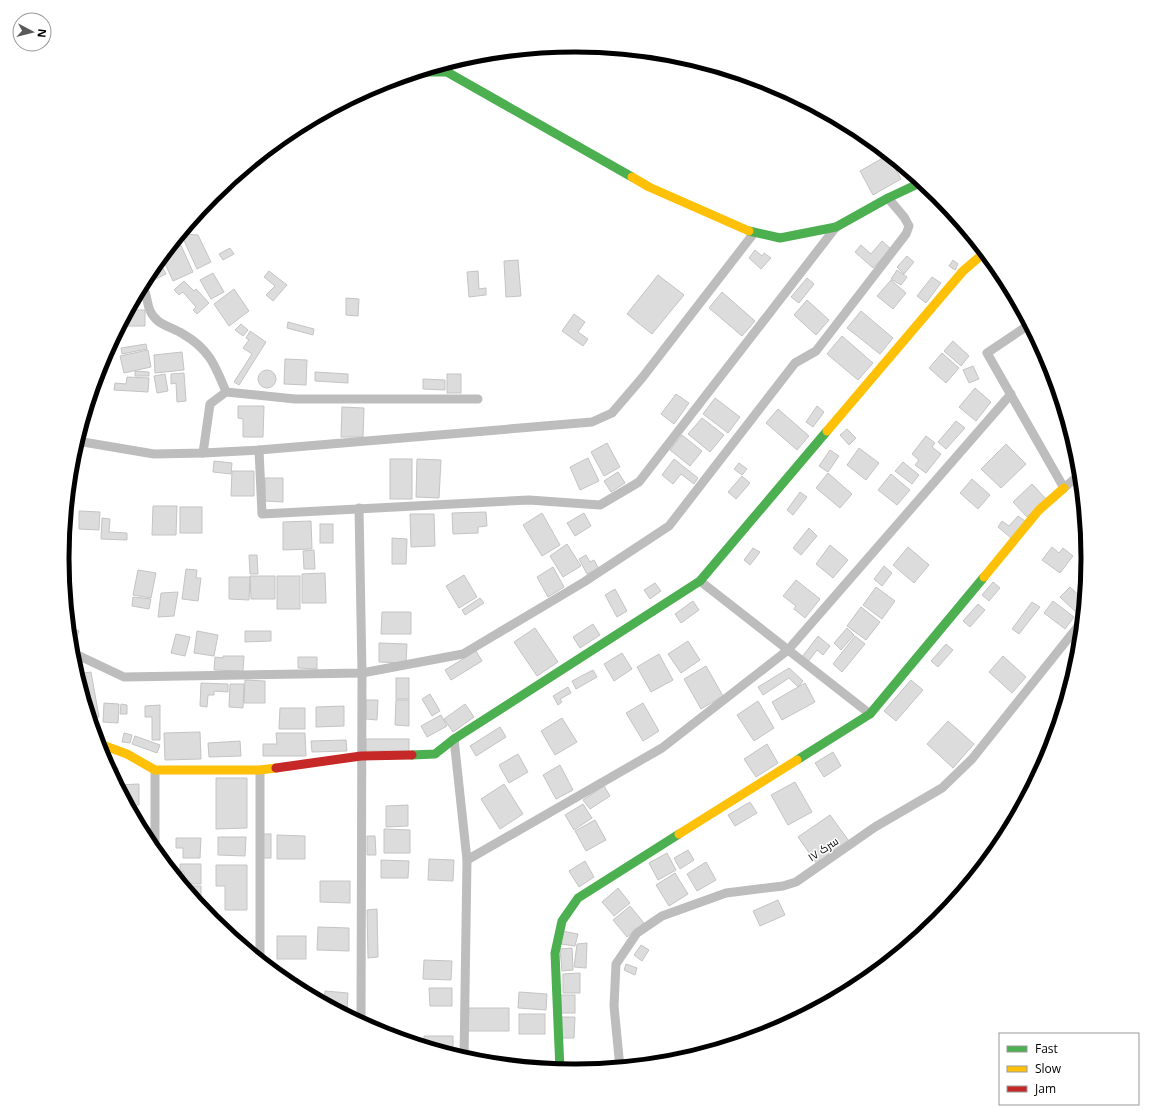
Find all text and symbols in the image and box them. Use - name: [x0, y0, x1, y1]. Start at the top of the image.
- north arrow: [12, 12, 52, 52]
- text: N: [34, 28, 50, 39]
- street label: سرک ۱۷: [804, 833, 841, 864]
- legend: [999, 1033, 1139, 1105]
- text: Fast: [1035, 1040, 1058, 1057]
- text: Slow: [1035, 1060, 1062, 1077]
- text: Jam: [1034, 1080, 1056, 1097]

